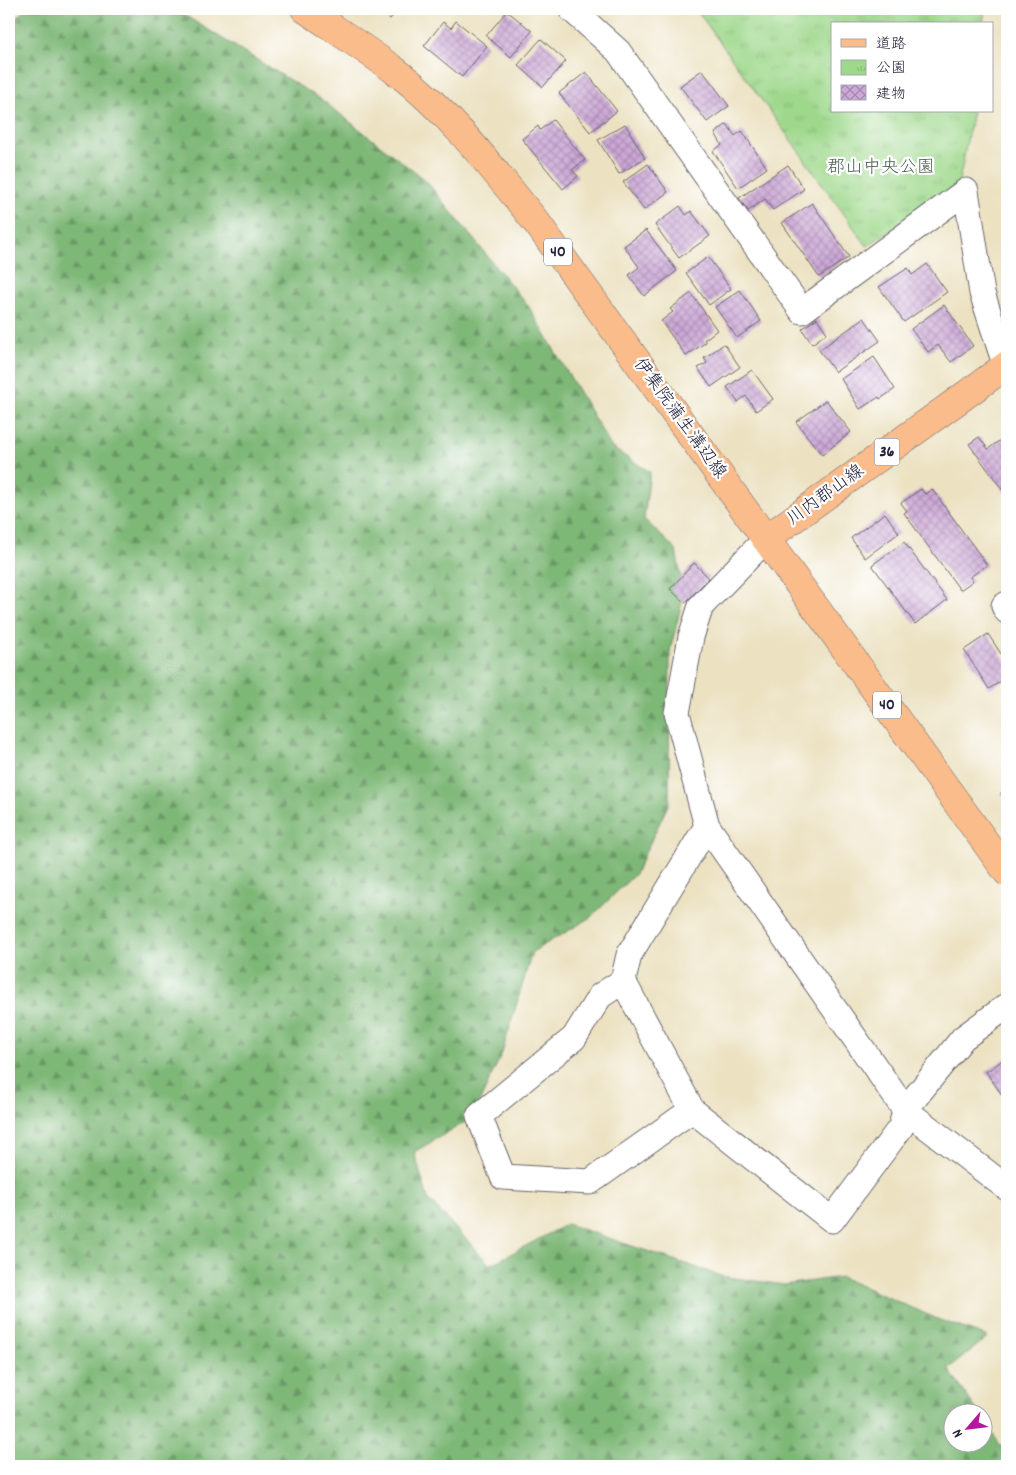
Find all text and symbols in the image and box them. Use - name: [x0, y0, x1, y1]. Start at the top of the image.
- legend: [831, 22, 994, 112]
- text: 道路: [876, 34, 906, 56]
- text: 公園: [876, 58, 906, 80]
- text: 建物: [876, 84, 906, 106]
- park label: 郡山中央公園: [827, 156, 935, 181]
- road number: 40: [544, 238, 572, 266]
- street label: 伊集院蒲生溝辺線: [627, 353, 731, 485]
- road number: 36: [874, 438, 900, 466]
- street label: 川内郡山線: [782, 459, 870, 533]
- road number: 40: [873, 692, 901, 718]
- north arrow: [944, 1402, 994, 1452]
- text: N: [948, 1425, 969, 1441]

